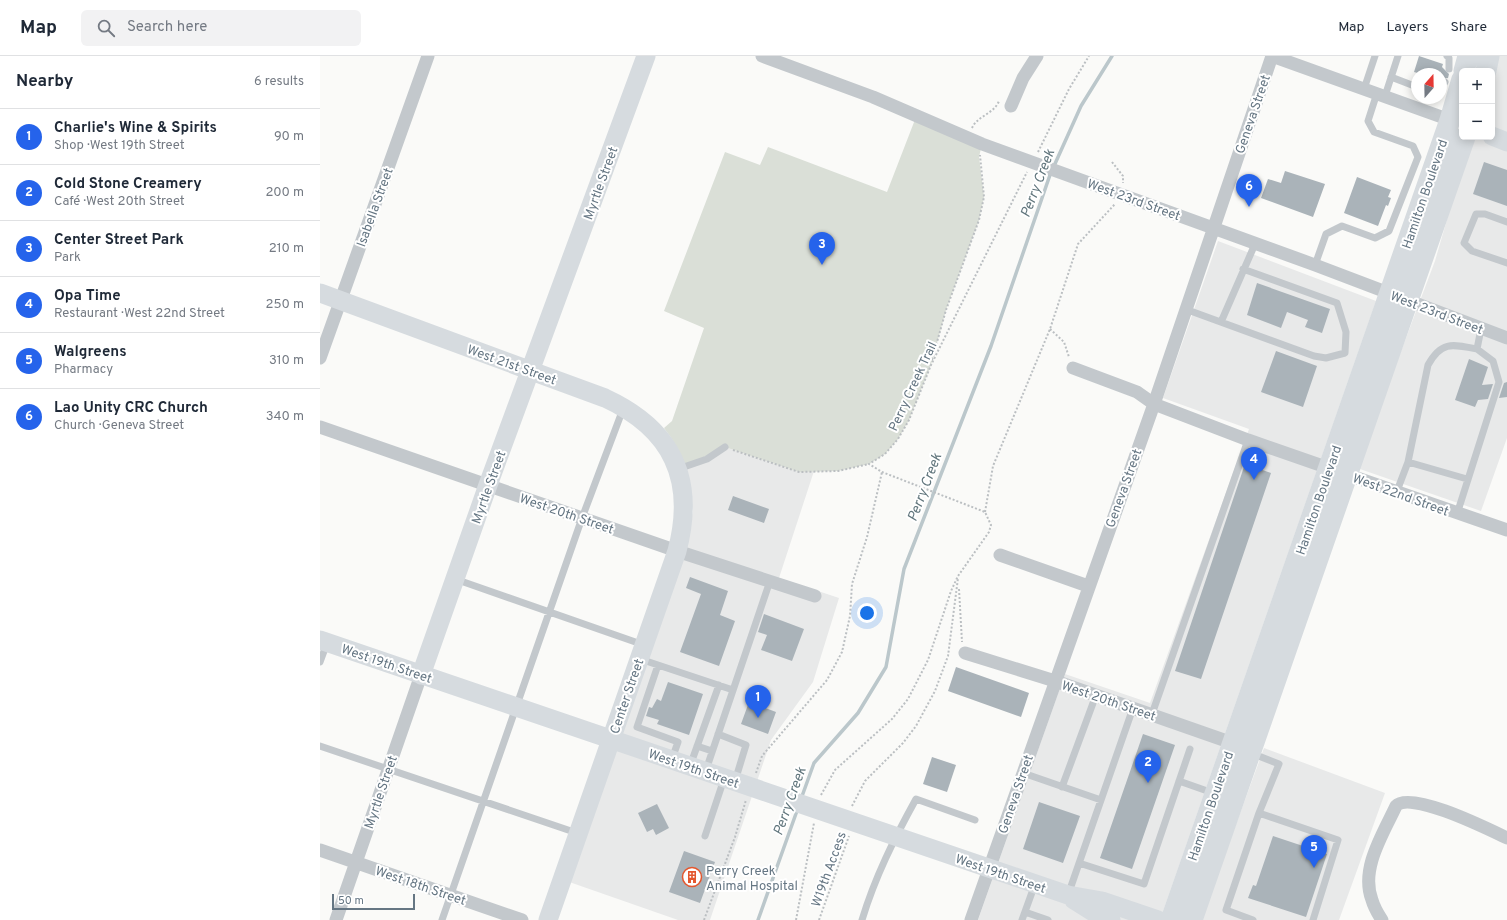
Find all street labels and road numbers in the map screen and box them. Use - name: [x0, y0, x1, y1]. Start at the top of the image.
- street label: Geneva Street: [1233, 73, 1275, 156]
- street label: Hamilton Boulevard: [1400, 138, 1452, 251]
- street label: Myrtle Street: [581, 145, 623, 222]
- street label: Isabella Street: [354, 166, 398, 250]
- street label: West 23rd Street: [1084, 177, 1182, 225]
- street label: West 23rd Street: [1388, 289, 1485, 339]
- street label: Perry Creek Trail: [886, 339, 942, 434]
- street label: West 21st Street: [465, 342, 558, 389]
- street label: Hamilton Boulevard: [1294, 444, 1346, 557]
- street label: Geneva Street: [1103, 447, 1147, 530]
- street label: Myrtle Street: [469, 449, 511, 526]
- street label: West 22nd Street: [1350, 471, 1451, 521]
- street label: West 20th Street: [517, 491, 616, 539]
- street label: West 19th Street: [339, 642, 434, 688]
- street label: Center Street: [608, 657, 648, 736]
- street label: West 20th Street: [1059, 678, 1158, 726]
- street label: West 19th Street: [646, 747, 741, 793]
- street label: Hamilton Boulevard: [1186, 750, 1238, 863]
- street label: Geneva Street: [996, 753, 1038, 836]
- street label: Myrtle Street: [362, 754, 402, 831]
- street label: W19th Access: [809, 830, 851, 910]
- street label: West 19th Street: [953, 852, 1048, 898]
- street label: West 18th Street: [373, 864, 468, 910]

